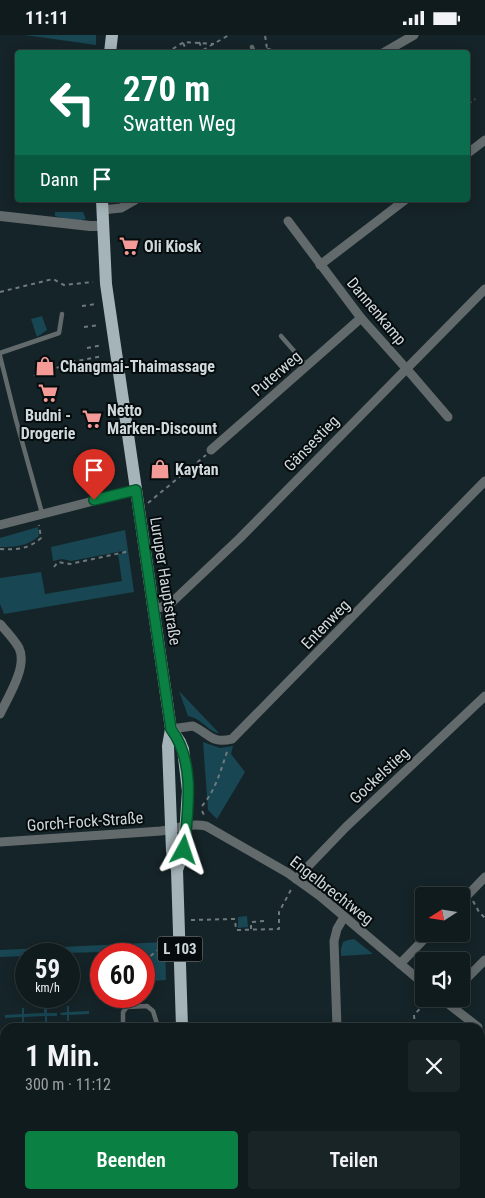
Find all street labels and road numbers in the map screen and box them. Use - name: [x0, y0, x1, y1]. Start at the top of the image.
- street label: Dannenkamp: [343, 274, 410, 349]
- street label: Puterweg: [248, 347, 305, 400]
- street label: Gänsestieg: [280, 411, 343, 475]
- street label: Luruper Hauptstraße: [146, 516, 185, 647]
- street label: Entenweg: [297, 596, 354, 653]
- street label: Gockelstieg: [346, 743, 413, 808]
- street label: Gorch-Fock-Straße: [26, 808, 144, 835]
- street label: Engelbrechtweg: [286, 852, 377, 929]
- road number: L 103: [158, 937, 202, 961]

